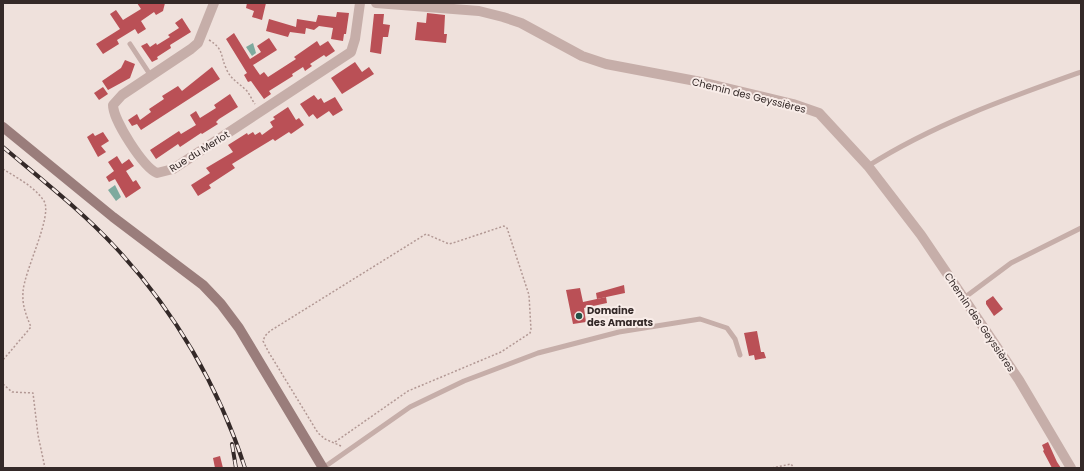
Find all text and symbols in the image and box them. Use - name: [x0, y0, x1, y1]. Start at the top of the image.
- street label: Chemin des Geyssières: [690, 74, 807, 117]
- street label: Rue du Merlot: [166, 127, 232, 176]
- street label: Chemin des Geyssières: [941, 270, 1018, 375]
- place label: Domaine des Amarats: [587, 303, 654, 330]
- marker: Domaine des Amarats: [574, 311, 584, 321]

